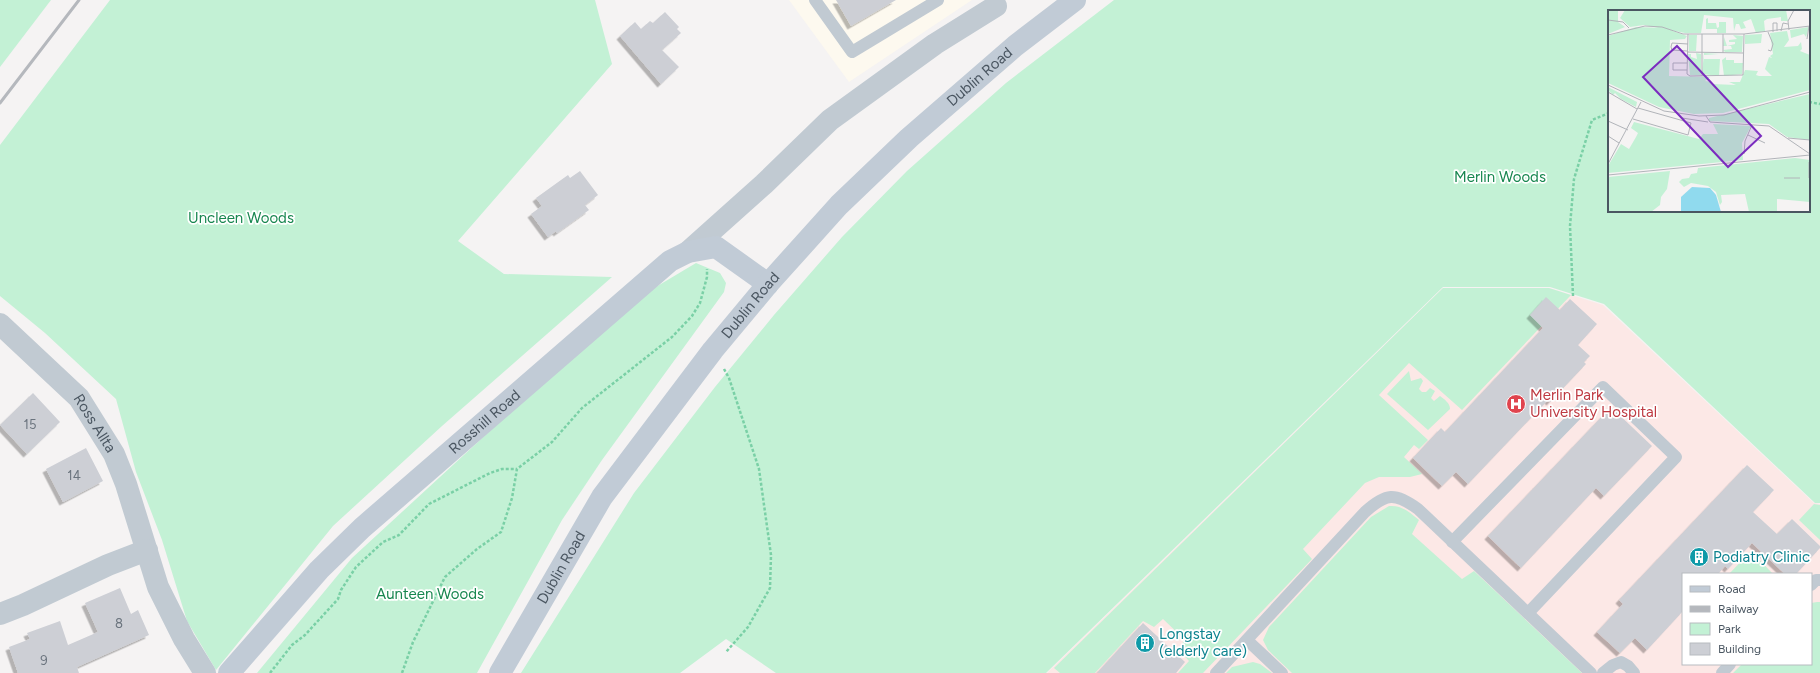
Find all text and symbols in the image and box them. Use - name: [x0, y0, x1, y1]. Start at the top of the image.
- inset map: [1608, 10, 1810, 212]
- street label: Dublin Road: [943, 43, 1016, 110]
- park label: Merlin Woods: [1454, 168, 1546, 186]
- park label: Uncleen Woods: [188, 209, 294, 227]
- street label: Dublin Road: [718, 268, 783, 342]
- street label: Rosshill Road: [445, 386, 524, 458]
- place label: Merlin Park University Hospital: [1530, 386, 1657, 421]
- street label: Ross Allta: [70, 391, 120, 456]
- hospital icon: Merlin Park University Hospital: [1505, 393, 1527, 415]
- house number: 15: [24, 417, 36, 432]
- house number: 14: [67, 468, 81, 483]
- street label: Dublin Road: [533, 528, 589, 607]
- building icon: Podiatry Clinic: [1688, 546, 1710, 568]
- place label: Podiatry Clinic: [1713, 548, 1810, 566]
- legend: [1682, 573, 1812, 665]
- text: Road: [1718, 582, 1746, 596]
- park label: Aunteen Woods: [376, 585, 484, 603]
- text: Railway: [1718, 602, 1759, 616]
- house number: 8: [115, 616, 123, 631]
- text: Park: [1718, 622, 1741, 636]
- place label: Longstay (elderly care): [1159, 625, 1247, 660]
- building icon: Longstay (elderly care): [1134, 632, 1156, 654]
- text: Building: [1718, 642, 1761, 656]
- house number: 9: [40, 653, 48, 668]

